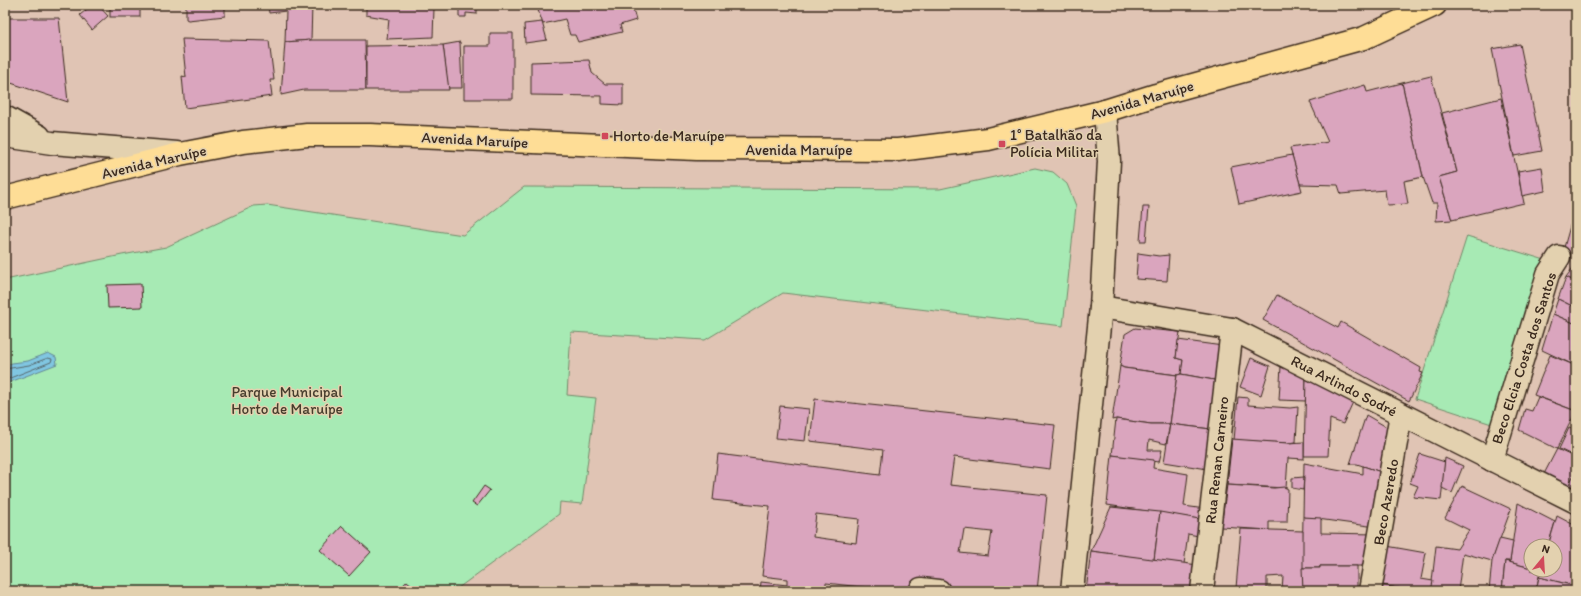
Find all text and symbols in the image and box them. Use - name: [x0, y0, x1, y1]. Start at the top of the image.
- street label: Avenida Maruípe: [1088, 77, 1196, 123]
- place label: 1° Batalhão da Polícia Militar: [1010, 126, 1103, 161]
- place label: Horto de Maruípe: [613, 127, 725, 145]
- street label: Avenida Maruípe: [421, 128, 529, 152]
- marker: Horto de Maruípe: [600, 131, 610, 141]
- marker: 1° Batalhão da Polícia Militar: [997, 139, 1007, 149]
- street label: Avenida Maruípe: [100, 141, 208, 183]
- street label: Avenida Maruípe: [746, 141, 852, 159]
- street label: Beco Elcia Costa dos Santos: [1488, 269, 1560, 446]
- street label: Rua Arlindo Sodré: [1288, 351, 1400, 421]
- park label: Parque Municipal Horto de Maruípe: [231, 383, 343, 418]
- street label: Rua Renan Carneiro: [1201, 395, 1233, 525]
- street label: Beco Azeredo: [1370, 457, 1402, 547]
- north arrow: [1523, 538, 1563, 578]
- text: N: [1540, 542, 1551, 556]

